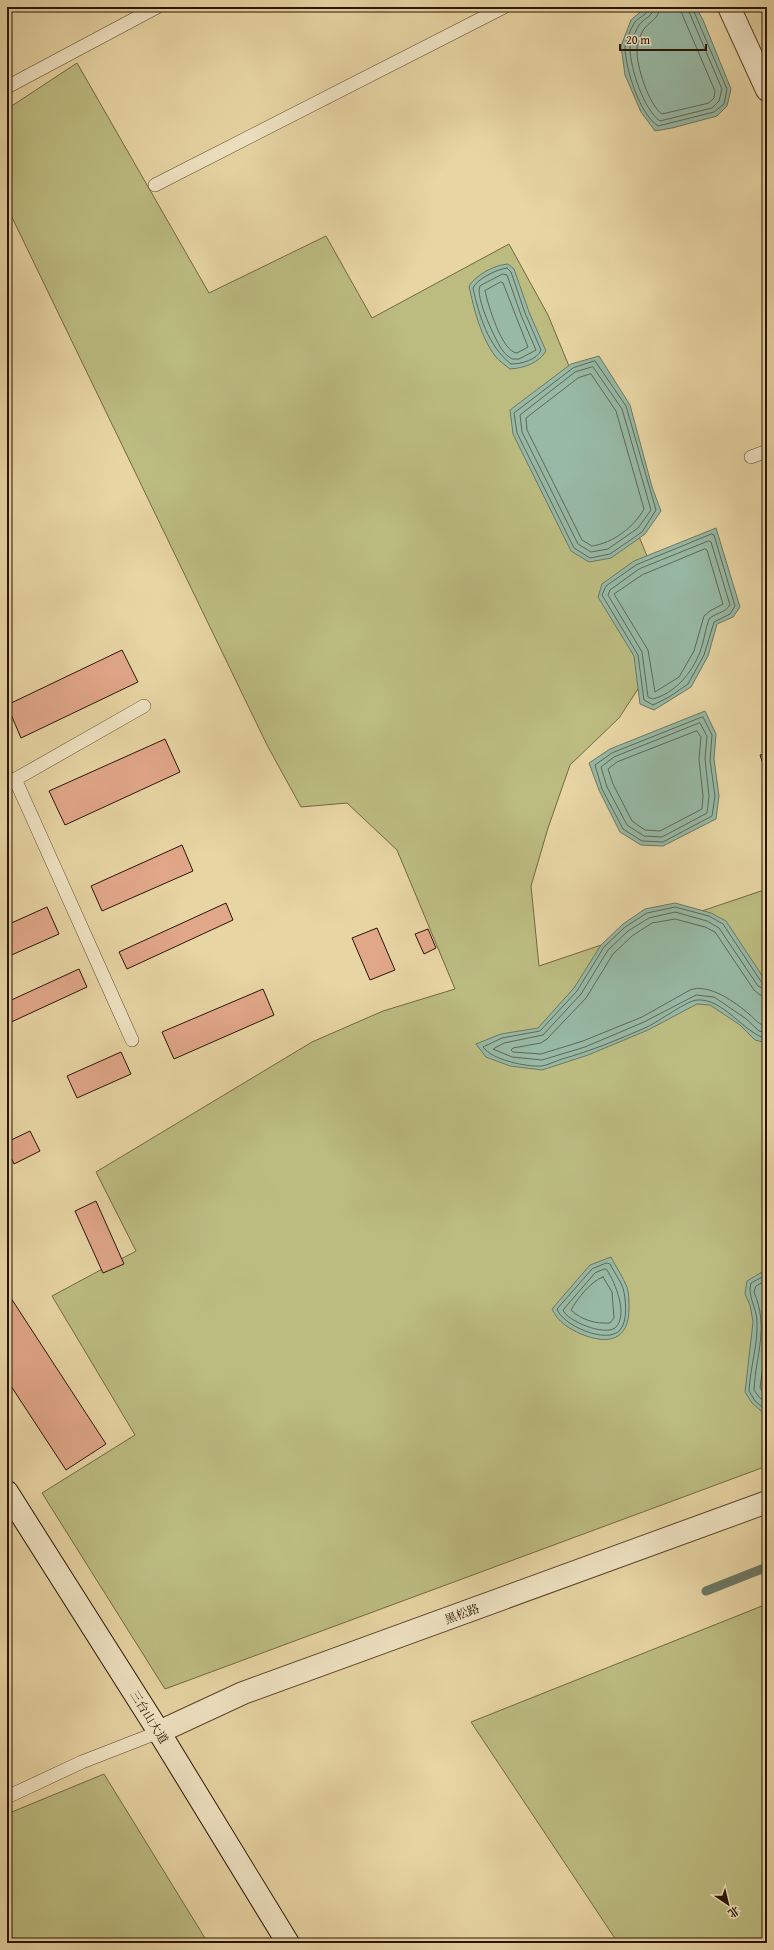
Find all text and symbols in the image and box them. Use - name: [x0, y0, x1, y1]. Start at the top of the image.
- scale bar: [620, 26, 706, 52]
- text: 20 m: [626, 31, 650, 48]
- street label: 黑松路: [442, 1599, 482, 1628]
- street label: 三台山大道: [126, 1687, 173, 1747]
- north arrow: [708, 1884, 748, 1924]
- text: 北: [725, 1902, 743, 1922]

